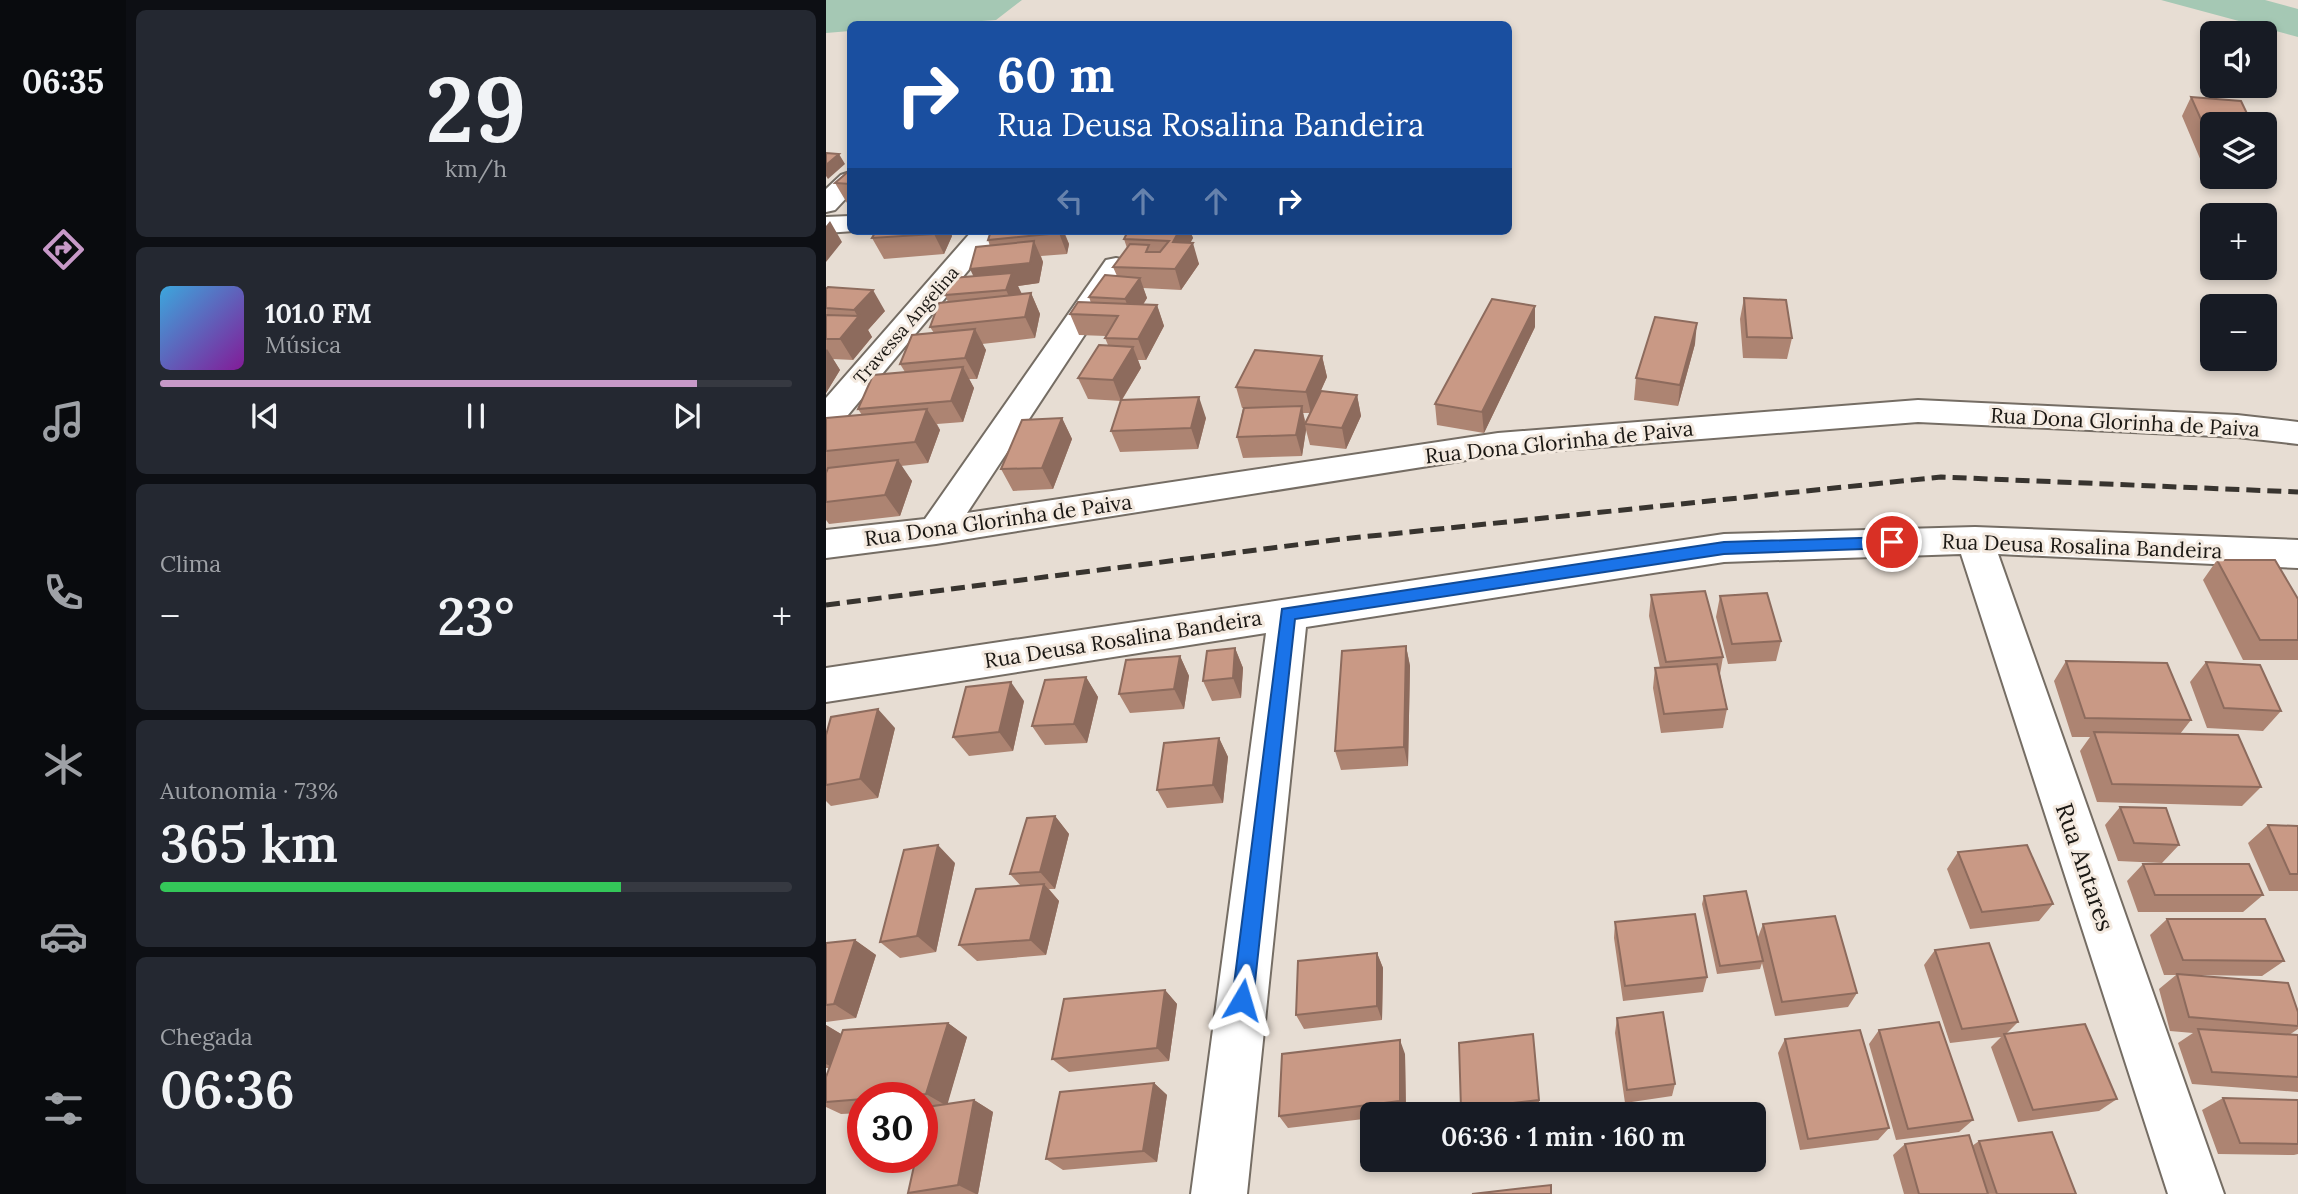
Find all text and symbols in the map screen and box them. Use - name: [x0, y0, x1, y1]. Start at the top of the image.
- map controls: [2200, 21, 2277, 371]
- button: sound: [2200, 21, 2277, 98]
- text: 60 m: [997, 43, 1114, 105]
- icon: right: [882, 49, 973, 140]
- text: 29: [426, 50, 526, 167]
- text: 06:35: [22, 61, 104, 102]
- text: Rua Deusa Rosalina Bandeira: [997, 104, 1425, 145]
- button: layers: [2200, 112, 2277, 189]
- text: km/h: [445, 154, 507, 183]
- icon: left: [1051, 182, 1089, 220]
- icon: ahead: [1124, 182, 1162, 220]
- icon: ahead: [1197, 182, 1235, 220]
- icon: right: [1270, 182, 1308, 220]
- button: +: [2200, 203, 2277, 280]
- icon: directions: [39, 225, 88, 274]
- street label: Travessa Angelina: [848, 261, 964, 389]
- button: −: [2200, 294, 2277, 371]
- text: 101.0 FM: [265, 297, 372, 330]
- text: Música: [265, 330, 341, 359]
- icon: music: [39, 397, 88, 446]
- icon: previous: [246, 397, 284, 435]
- icon: pause: [457, 397, 495, 435]
- icon: next: [668, 397, 706, 435]
- street label: Rua Dona Glorinha de Paiva: [1990, 401, 2261, 443]
- street label: Rua Dona Glorinha de Paiva: [1423, 414, 1695, 470]
- street label: Rua Dona Glorinha de Paiva: [863, 488, 1134, 552]
- pin: [1862, 512, 1922, 572]
- icon: arrive: [1873, 523, 1911, 561]
- street label: Rua Deusa Rosalina Bandeira: [1941, 528, 2223, 564]
- text: Clima: [160, 549, 221, 578]
- icon: phone: [39, 568, 88, 617]
- text: 23°: [438, 583, 514, 649]
- text: −: [160, 592, 180, 640]
- text: +: [772, 592, 792, 640]
- street label: Rua Deusa Rosalina Bandeira: [982, 604, 1264, 674]
- icon: climate: [39, 740, 88, 789]
- text: Autonomia · 73%: [160, 776, 338, 805]
- street label: Rua Antares: [2049, 799, 2121, 935]
- text: 365 km: [160, 810, 338, 876]
- icon: car: [39, 912, 88, 961]
- position arrow: [1205, 963, 1279, 1037]
- text: Chegada: [160, 1022, 253, 1051]
- text: 06:36: [160, 1056, 295, 1122]
- speed limit sign: 30: [847, 1082, 938, 1173]
- icon: filters: [39, 1084, 88, 1133]
- text: 06:36 · 1 min · 160 m: [1441, 1120, 1685, 1153]

